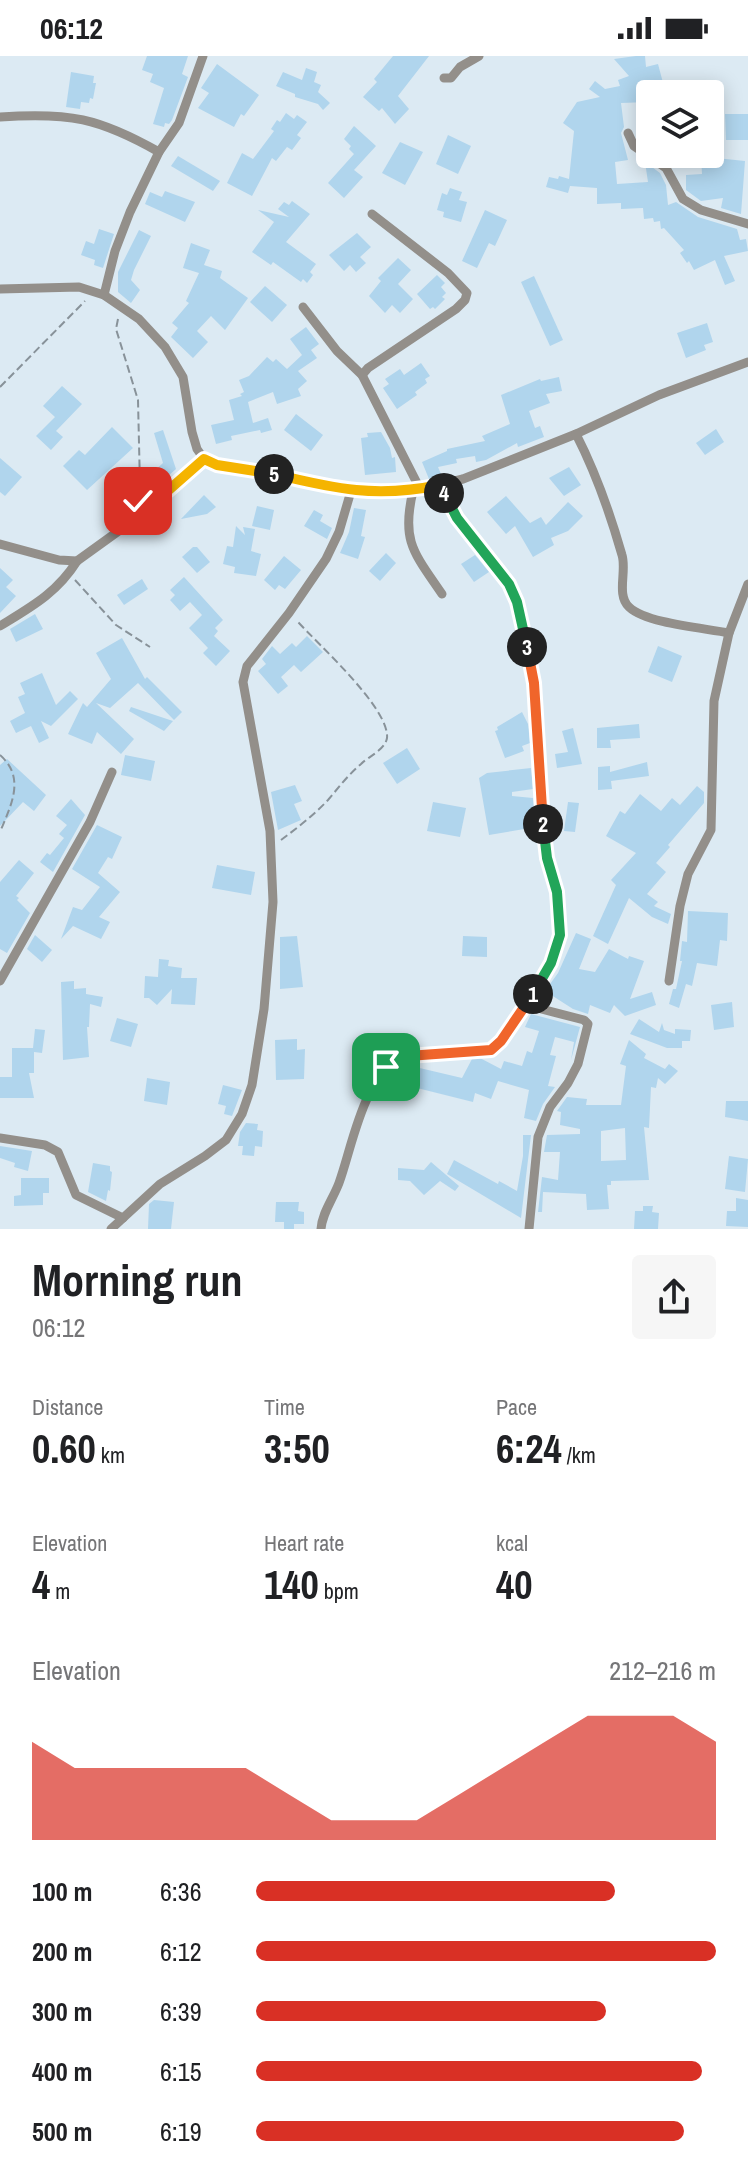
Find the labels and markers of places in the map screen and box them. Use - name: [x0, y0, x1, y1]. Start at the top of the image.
- pin: 5: [254, 454, 294, 494]
- pin: [104, 467, 172, 535]
- pin: 4: [424, 473, 464, 513]
- pin: 3: [507, 627, 547, 667]
- pin: 2: [523, 804, 563, 844]
- pin: 1: [513, 974, 553, 1014]
- pin: [352, 1033, 420, 1101]

